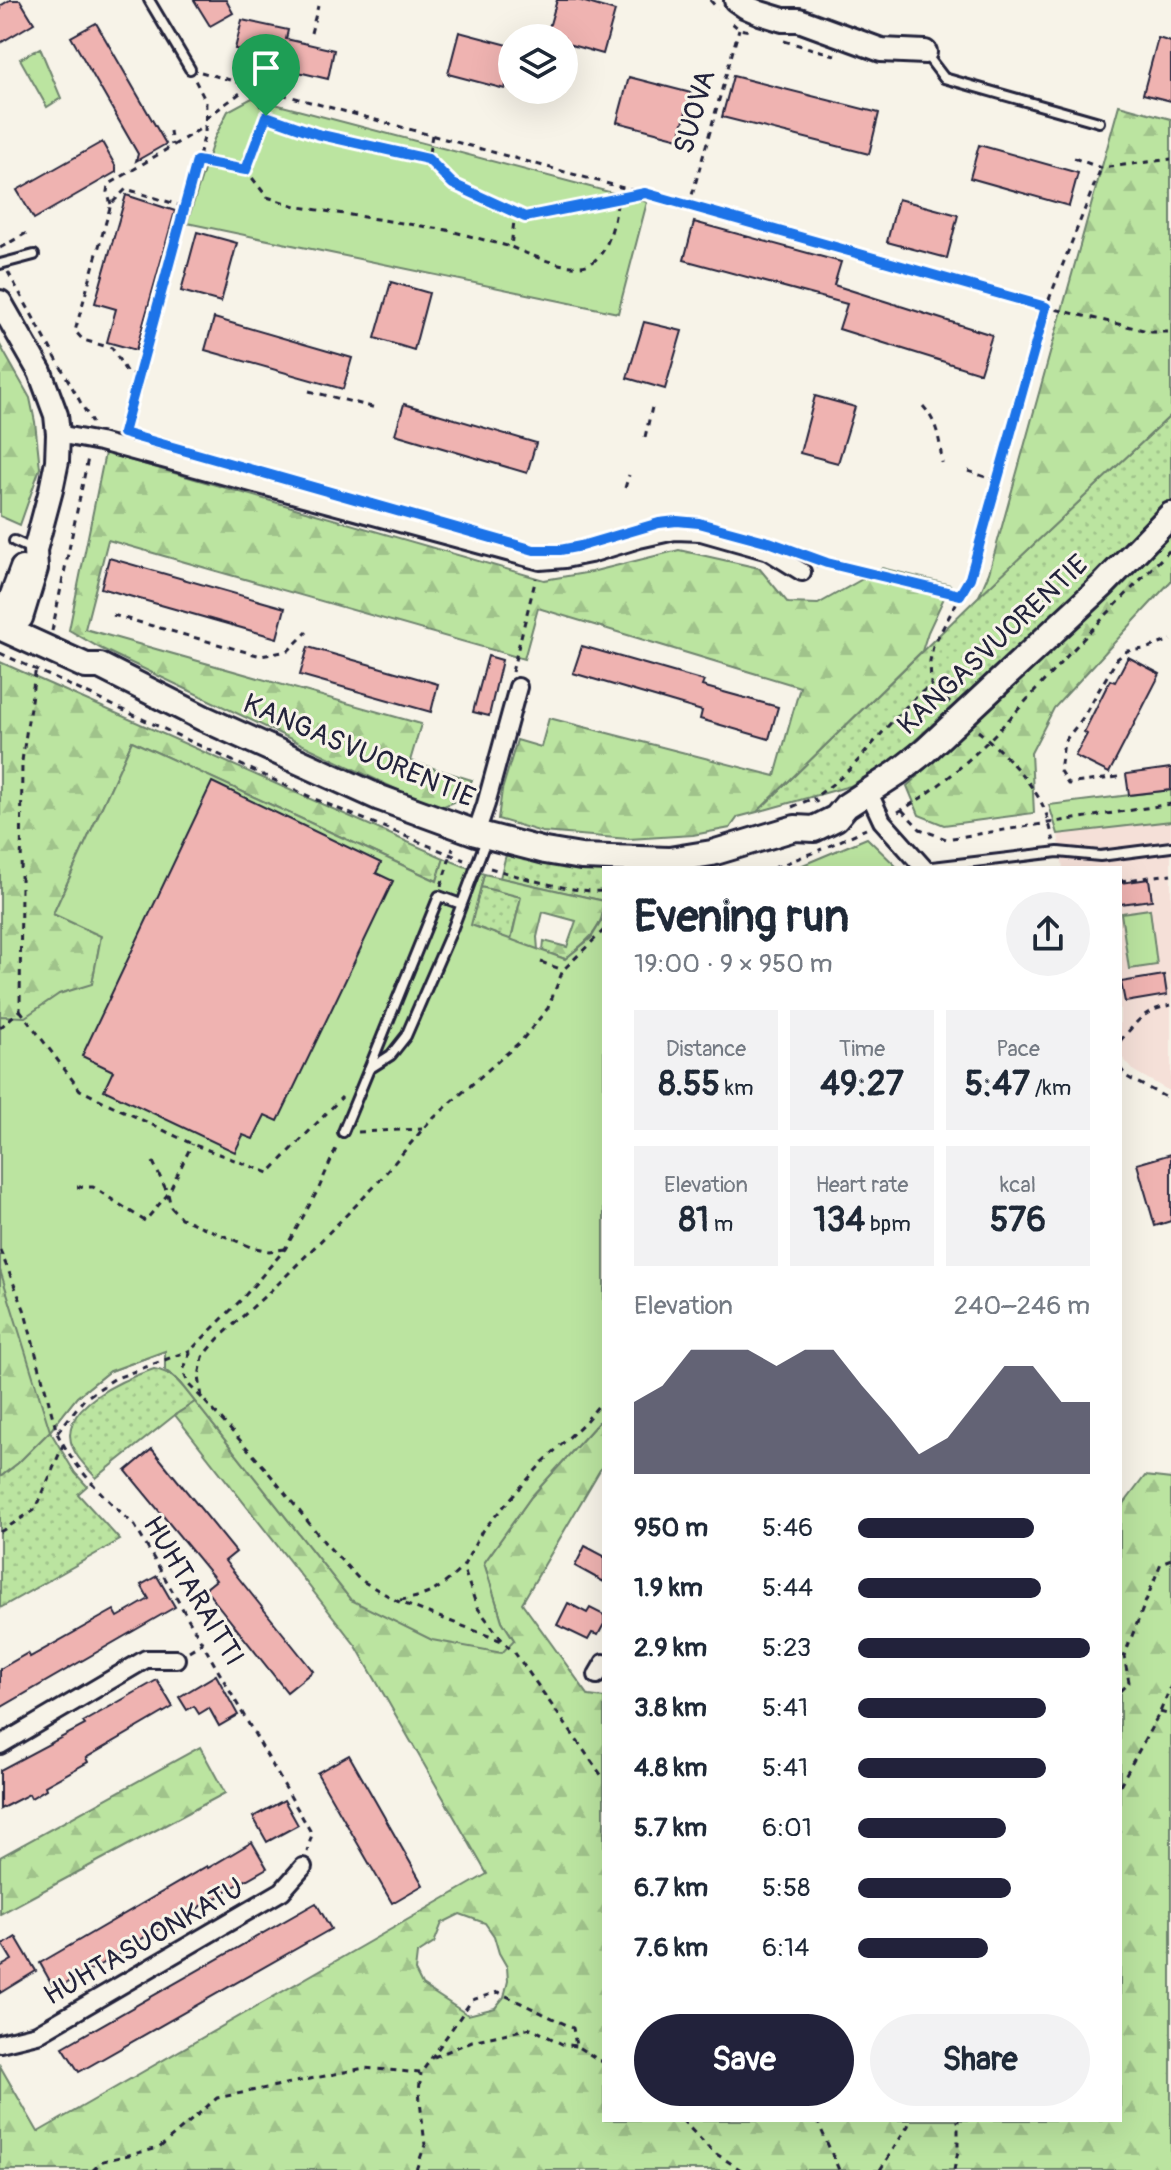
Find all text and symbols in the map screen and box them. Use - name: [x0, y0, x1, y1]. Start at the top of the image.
- map controls: [498, 24, 578, 104]
- button: layers: [498, 24, 578, 104]
- pin: [232, 34, 300, 116]
- icon: arrive: [244, 46, 288, 90]
- street label: SUOVA: [666, 66, 724, 158]
- street label: KANGASVUORENTIE: [890, 548, 1096, 742]
- street label: KANGASVUORENTIE: [238, 686, 480, 816]
- text: Evening run: [634, 890, 849, 945]
- button: share: [1006, 892, 1090, 976]
- text: 19:00 · 9 × 950 m: [634, 948, 833, 980]
- text: Distance: [666, 1035, 746, 1063]
- text: Time: [839, 1035, 885, 1063]
- text: Pace: [996, 1035, 1040, 1063]
- text: 8.55: [659, 1063, 720, 1106]
- text: 49:27: [820, 1063, 904, 1106]
- text: 5:47: [965, 1063, 1030, 1106]
- text: km: [720, 1074, 753, 1102]
- text: /km: [1030, 1074, 1071, 1102]
- text: Elevation: [664, 1171, 748, 1199]
- text: Heart rate: [816, 1171, 908, 1199]
- text: kcal: [1000, 1171, 1036, 1199]
- text: 81: [679, 1199, 709, 1242]
- text: 134: [813, 1199, 865, 1242]
- text: 576: [990, 1199, 1046, 1242]
- text: m: [709, 1210, 733, 1238]
- text: bpm: [865, 1210, 911, 1238]
- text: Elevation: [634, 1290, 733, 1322]
- text: 240–246 m: [954, 1290, 1090, 1322]
- street label: HUHTARAITTI: [135, 1510, 251, 1672]
- text: 950 m: [634, 1512, 708, 1544]
- text: 5:46: [762, 1512, 813, 1544]
- text: 1.9 km: [634, 1572, 703, 1604]
- text: 5:44: [762, 1572, 813, 1604]
- text: 2.9 km: [634, 1632, 707, 1664]
- text: 5:23: [762, 1632, 811, 1664]
- text: 3.8 km: [634, 1692, 707, 1724]
- text: 5:41: [762, 1692, 808, 1724]
- text: 4.8 km: [634, 1752, 707, 1784]
- text: 5:41: [762, 1752, 808, 1784]
- text: 5.7 km: [634, 1812, 707, 1844]
- text: 6:01: [762, 1812, 812, 1844]
- street label: HUHTASUONKATU: [38, 1871, 250, 2013]
- text: 6.7 km: [634, 1872, 708, 1904]
- text: 5:58: [762, 1872, 810, 1904]
- text: 7.6 km: [634, 1932, 708, 1964]
- text: 6:14: [762, 1932, 809, 1964]
- button: Save: [634, 2014, 854, 2106]
- button: Share: [870, 2014, 1090, 2106]

